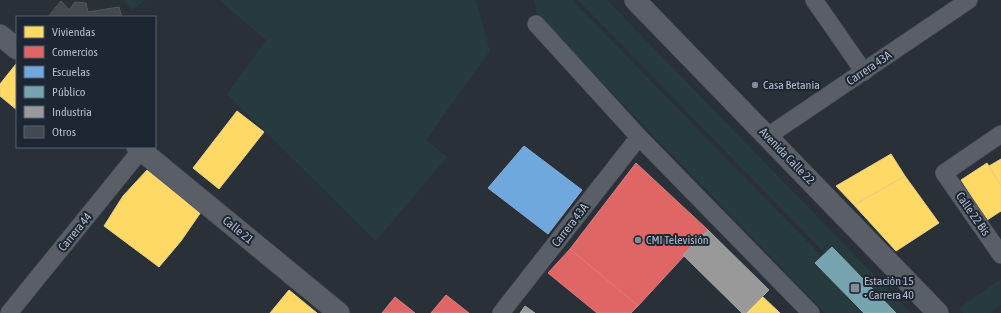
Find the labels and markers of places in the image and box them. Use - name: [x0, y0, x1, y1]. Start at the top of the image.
- place label: Casa Betania: [763, 78, 820, 92]
- marker: Casa Betania: [750, 80, 760, 90]
- place label: CMI Televisión: [646, 233, 709, 247]
- marker: CMI Televisión: [633, 235, 643, 245]
- place label: Estación 15 - Carrera 40: [864, 274, 914, 302]
- marker: Estación 15 - Carrera 40: [849, 282, 861, 294]

